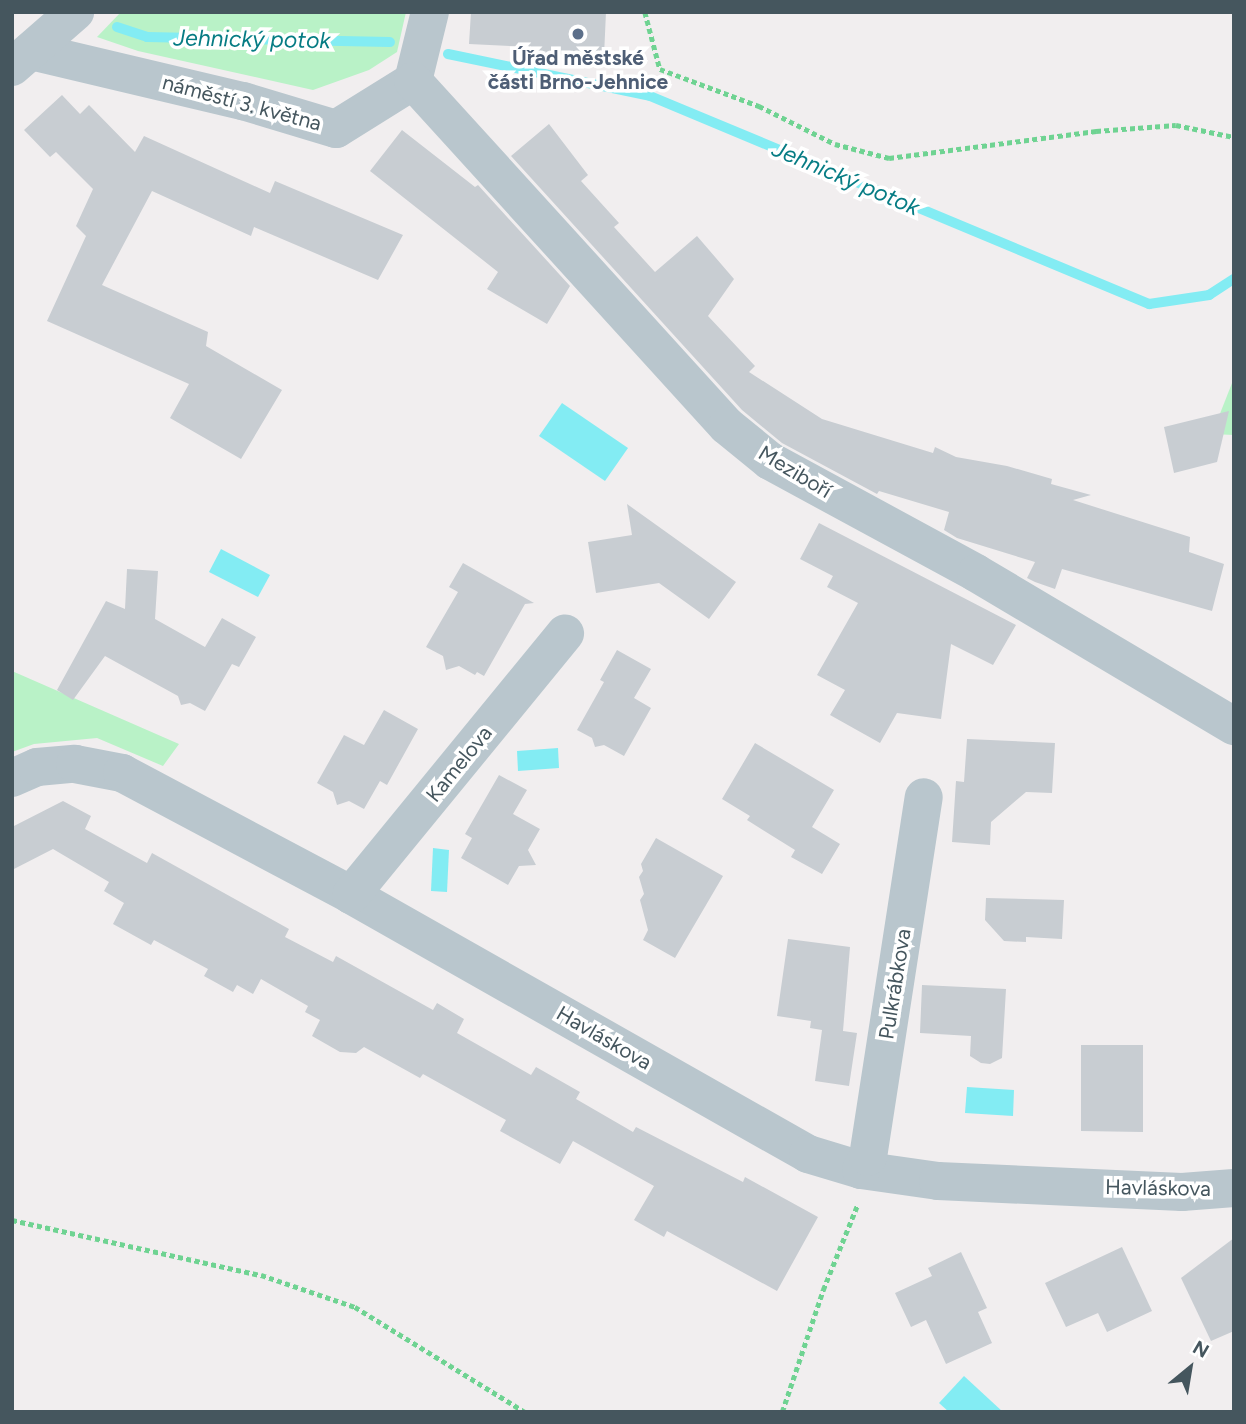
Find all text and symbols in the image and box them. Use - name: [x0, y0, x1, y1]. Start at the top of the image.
- water label: Jehnický potok: [173, 24, 331, 54]
- marker: Úřad městské části Brno-Jehnice: [570, 26, 586, 42]
- place label: Úřad městské části Brno-Jehnice: [488, 45, 668, 95]
- street label: náměstí 3. května: [160, 70, 324, 136]
- water label: Jehnický potok: [768, 135, 924, 221]
- street label: Meziboří: [754, 440, 836, 504]
- street label: Kamelova: [421, 721, 497, 807]
- street label: Pulkrábkova: [874, 927, 916, 1041]
- street label: Havláskova: [552, 1001, 656, 1075]
- street label: Havláskova: [1105, 1174, 1211, 1202]
- north arrow: [1155, 1333, 1225, 1403]
- text: N: [1189, 1336, 1213, 1363]

